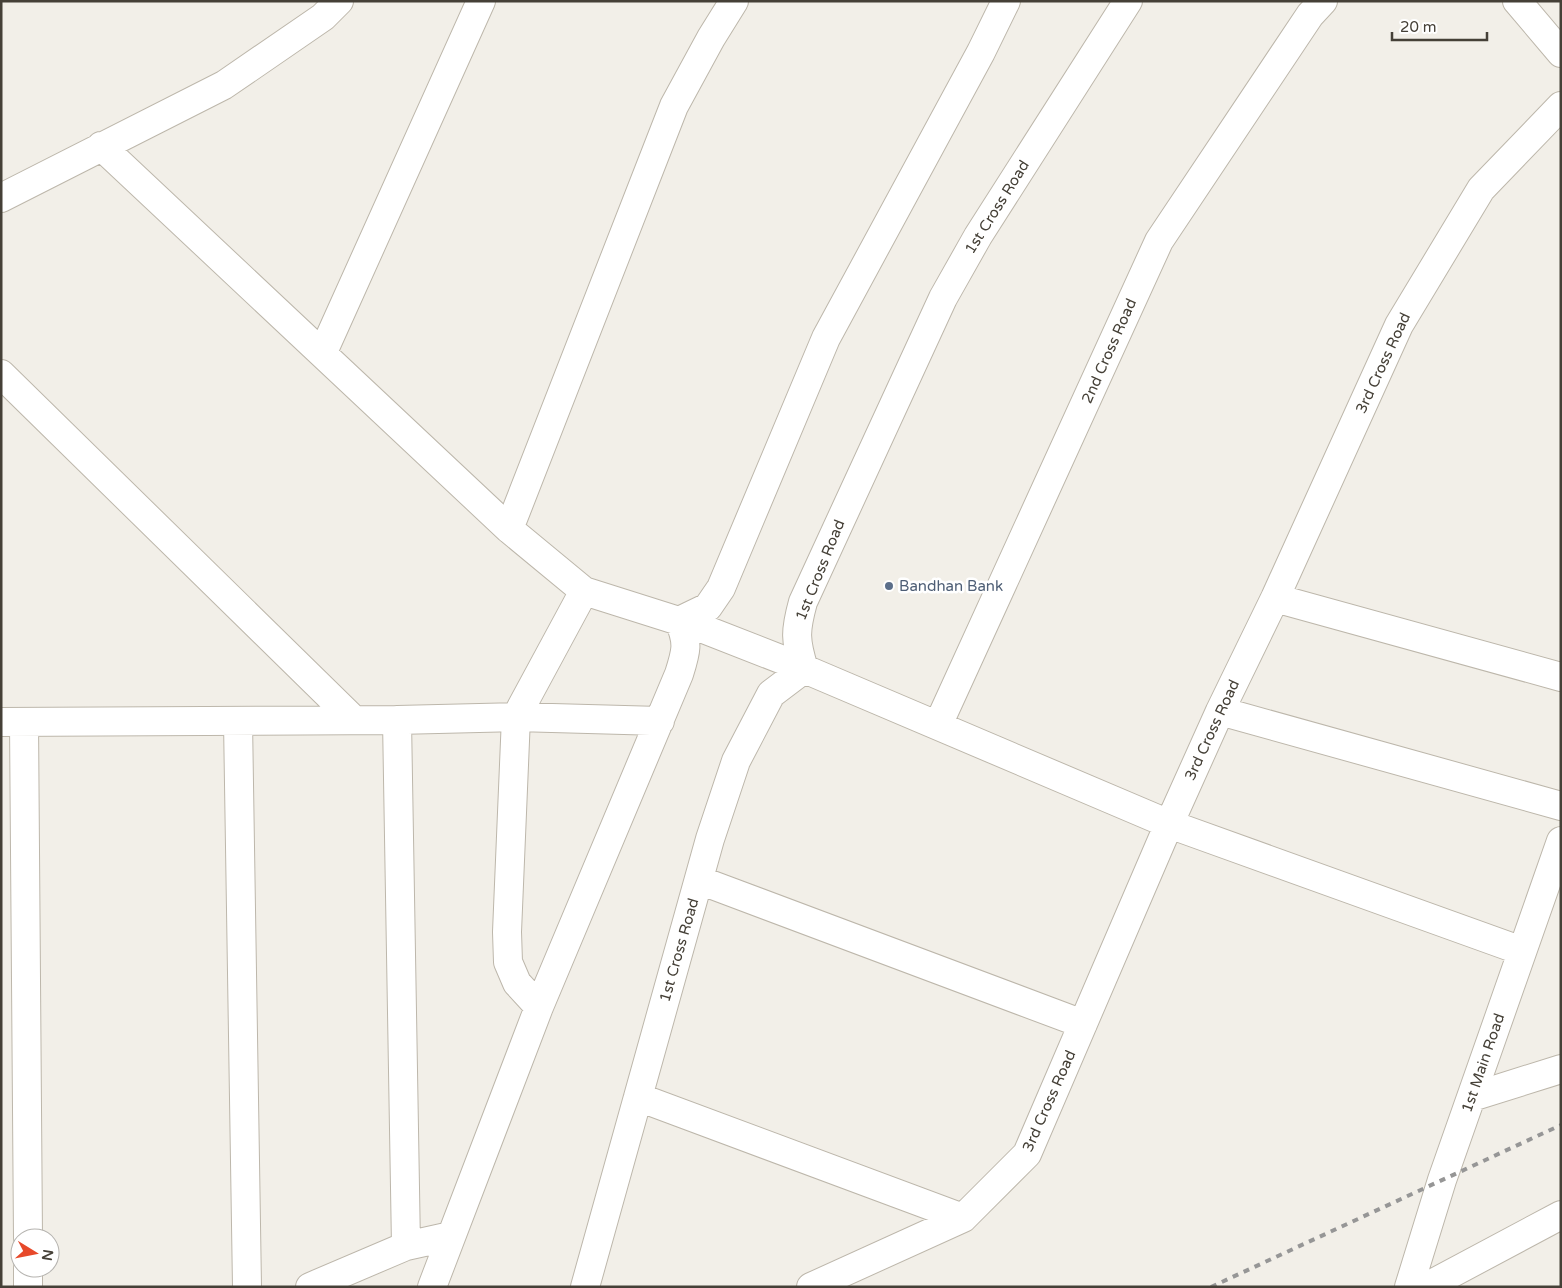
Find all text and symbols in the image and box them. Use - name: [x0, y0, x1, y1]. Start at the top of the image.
- scale bar: [1392, 10, 1487, 42]
- text: 20 m: [1400, 18, 1437, 36]
- street label: 1st Cross Road: [961, 157, 1033, 257]
- street label: 2nd Cross Road: [1078, 296, 1140, 406]
- street label: 3rd Cross Road: [1352, 310, 1414, 416]
- street label: 1st Cross Road: [792, 517, 848, 623]
- place label: Bandhan Bank: [899, 577, 1003, 595]
- marker: Bandhan Bank: [883, 580, 895, 592]
- street label: 3rd Cross Road: [1181, 677, 1243, 783]
- street label: 1st Cross Road: [656, 896, 702, 1004]
- street label: 1st Main Road: [1458, 1011, 1508, 1115]
- street label: 3rd Cross Road: [1019, 1047, 1079, 1155]
- north arrow: [10, 1228, 60, 1278]
- text: N: [38, 1248, 57, 1262]

